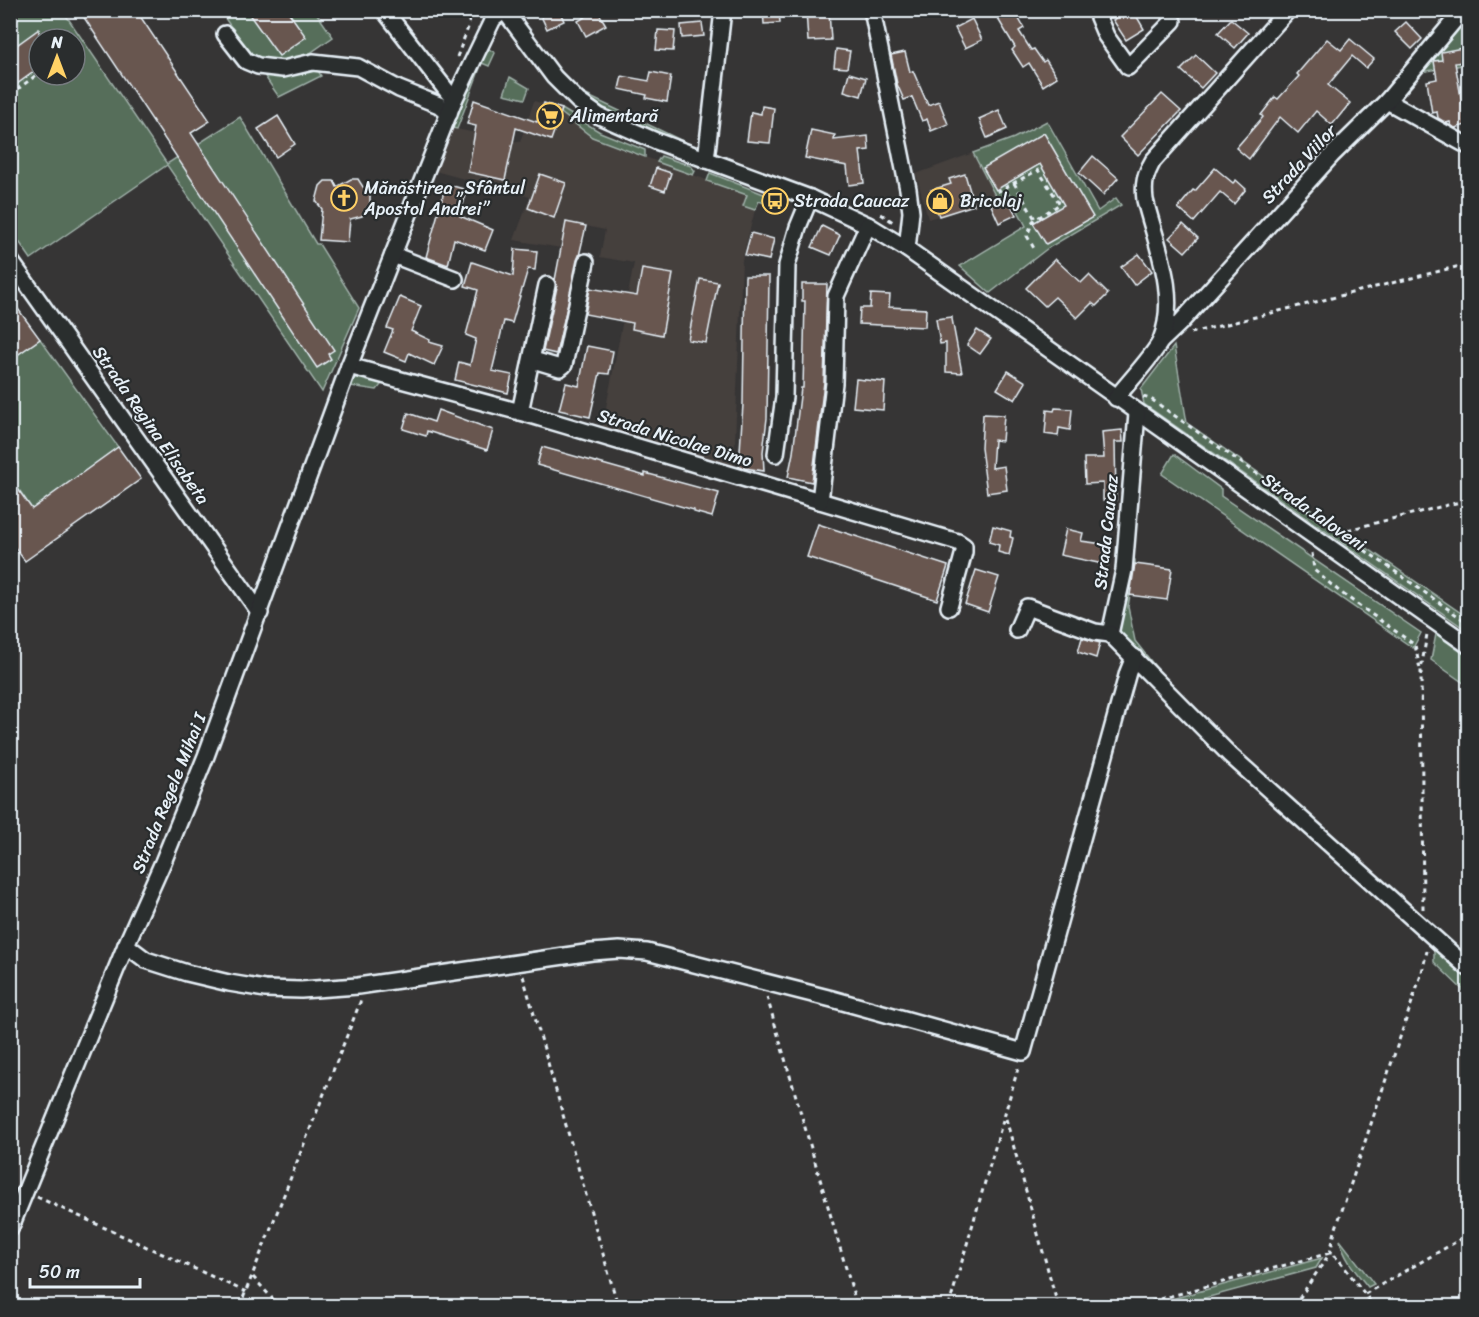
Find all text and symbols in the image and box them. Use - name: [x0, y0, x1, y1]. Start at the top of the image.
- north arrow: [27, 27, 87, 87]
- text: N: [50, 28, 63, 57]
- place label: Alimentară: [569, 100, 659, 132]
- supermarket icon: Alimentară: [535, 101, 565, 131]
- street label: Strada Viilor: [1253, 115, 1346, 211]
- place label: Mănăstirea „Sfântul Apostol Andrei”: [363, 172, 526, 225]
- church icon: Mănăstirea „Sfântul Apostol Andrei”: [329, 183, 359, 213]
- place label: Strada Caucaz: [794, 185, 910, 217]
- place label: Bricolaj: [960, 185, 1022, 217]
- bus stop icon: Strada Caucaz: [760, 186, 790, 216]
- shop icon: Bricolaj: [925, 186, 955, 216]
- street label: Strada Regina Elisabeta: [84, 339, 218, 511]
- street label: Strada Nicolae Dimo: [594, 399, 756, 477]
- street label: Strada Ialoveni: [1255, 464, 1374, 561]
- street label: Strada Caucaz: [1084, 473, 1128, 591]
- street label: Strada Regele Mihai I: [122, 706, 217, 878]
- scale bar: [30, 1251, 140, 1289]
- text: 50 m: [39, 1256, 80, 1288]

